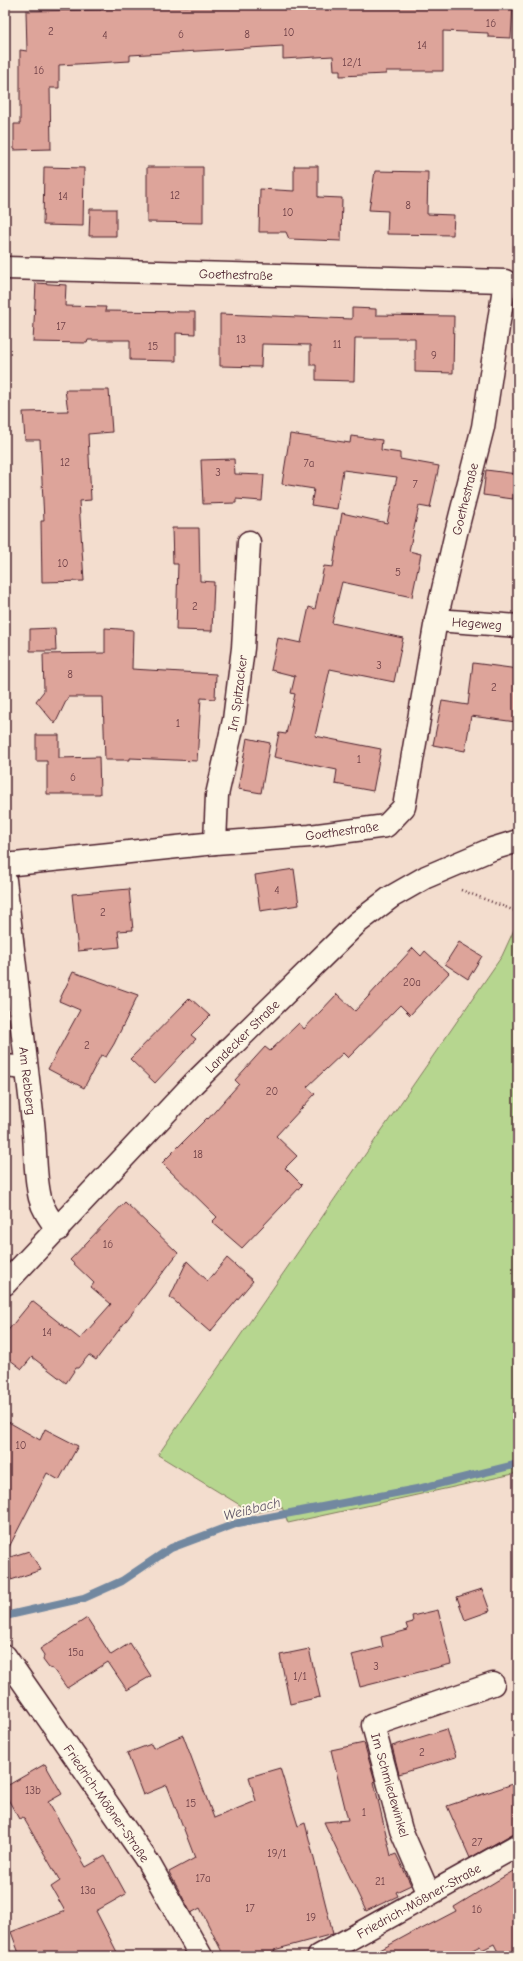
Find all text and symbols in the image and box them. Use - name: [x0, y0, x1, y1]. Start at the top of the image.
- house number: 16: [486, 17, 496, 30]
- house number: 2: [48, 25, 54, 38]
- house number: 10: [283, 26, 295, 39]
- house number: 6: [178, 28, 184, 41]
- house number: 8: [244, 28, 250, 41]
- house number: 4: [102, 29, 108, 42]
- house number: 14: [417, 39, 427, 52]
- house number: 12/1: [342, 56, 362, 69]
- house number: 16: [34, 64, 44, 77]
- house number: 12: [170, 189, 180, 202]
- house number: 14: [58, 190, 68, 203]
- house number: 8: [405, 199, 411, 212]
- house number: 10: [282, 206, 294, 219]
- street label: Goethestraße: [199, 266, 274, 282]
- house number: 17: [56, 320, 66, 333]
- house number: 13: [236, 333, 246, 346]
- house number: 11: [333, 338, 341, 351]
- house number: 15: [148, 340, 158, 353]
- house number: 9: [431, 349, 437, 362]
- house number: 12: [60, 456, 70, 469]
- house number: 7a: [304, 457, 314, 470]
- street label: Goethestraße: [449, 461, 481, 537]
- house number: 3: [215, 466, 221, 479]
- house number: 7: [412, 478, 418, 491]
- house number: 10: [57, 557, 69, 570]
- house number: 5: [395, 566, 401, 579]
- house number: 2: [192, 600, 198, 613]
- street label: Hegeweg: [451, 614, 503, 632]
- street label: Im Spitzacker: [224, 653, 250, 733]
- house number: 3: [376, 659, 382, 672]
- house number: 8: [67, 668, 73, 681]
- house number: 2: [491, 681, 497, 694]
- house number: 1: [176, 717, 180, 730]
- house number: 1: [357, 753, 361, 766]
- house number: 6: [70, 771, 76, 784]
- street label: Goethestraße: [304, 818, 380, 844]
- house number: 4: [274, 884, 280, 897]
- house number: 2: [100, 906, 106, 919]
- house number: 20a: [403, 976, 421, 989]
- street label: Landecker Straße: [202, 996, 282, 1076]
- house number: 2: [84, 1039, 90, 1052]
- street label: Am Rebberg: [16, 1046, 40, 1116]
- house number: 20: [266, 1085, 278, 1098]
- house number: 18: [193, 1148, 203, 1161]
- house number: 16: [103, 1238, 113, 1251]
- house number: 14: [42, 1326, 52, 1339]
- house number: 10: [15, 1439, 27, 1452]
- water label: Weißbach: [222, 1494, 282, 1524]
- house number: 15a: [68, 1646, 84, 1659]
- house number: 3: [373, 1660, 379, 1673]
- house number: 1/1: [293, 1670, 307, 1683]
- street label: Im Schmiedewinkel: [368, 1731, 412, 1839]
- street label: Friedrich-Mößner-Straße: [61, 1741, 153, 1865]
- house number: 2: [419, 1746, 425, 1759]
- house number: 13b: [25, 1784, 41, 1797]
- house number: 15: [186, 1797, 196, 1810]
- house number: 1: [362, 1806, 366, 1819]
- house number: 27: [472, 1836, 482, 1849]
- house number: 19/1: [267, 1847, 287, 1860]
- street label: Friedrich-Mößner-Straße: [354, 1860, 484, 1941]
- house number: 17a: [195, 1872, 211, 1885]
- house number: 21: [375, 1875, 385, 1888]
- house number: 13a: [80, 1884, 96, 1897]
- house number: 17: [245, 1902, 255, 1915]
- house number: 16: [472, 1903, 482, 1916]
- house number: 19: [306, 1911, 316, 1924]

